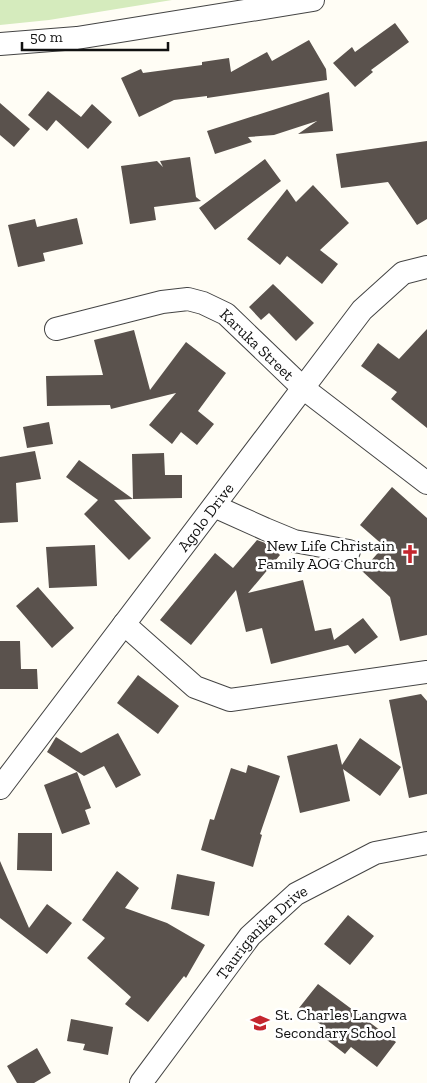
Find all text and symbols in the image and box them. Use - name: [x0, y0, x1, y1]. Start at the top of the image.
- scale bar: [22, 20, 169, 52]
- text: 50 m: [30, 28, 63, 46]
- street label: Karuka Street: [216, 304, 298, 384]
- street label: Agolo Drive: [174, 479, 238, 555]
- place label: New Life Christain Family AOG Church: [258, 536, 396, 573]
- church icon: New Life Christain Family AOG Church: [399, 543, 421, 565]
- street label: Tauriganika Drive: [212, 881, 311, 983]
- place label: St. Charles Langwa Secondary School: [275, 1005, 407, 1042]
- school or university icon: St. Charles Langwa Secondary School: [249, 1012, 271, 1034]

